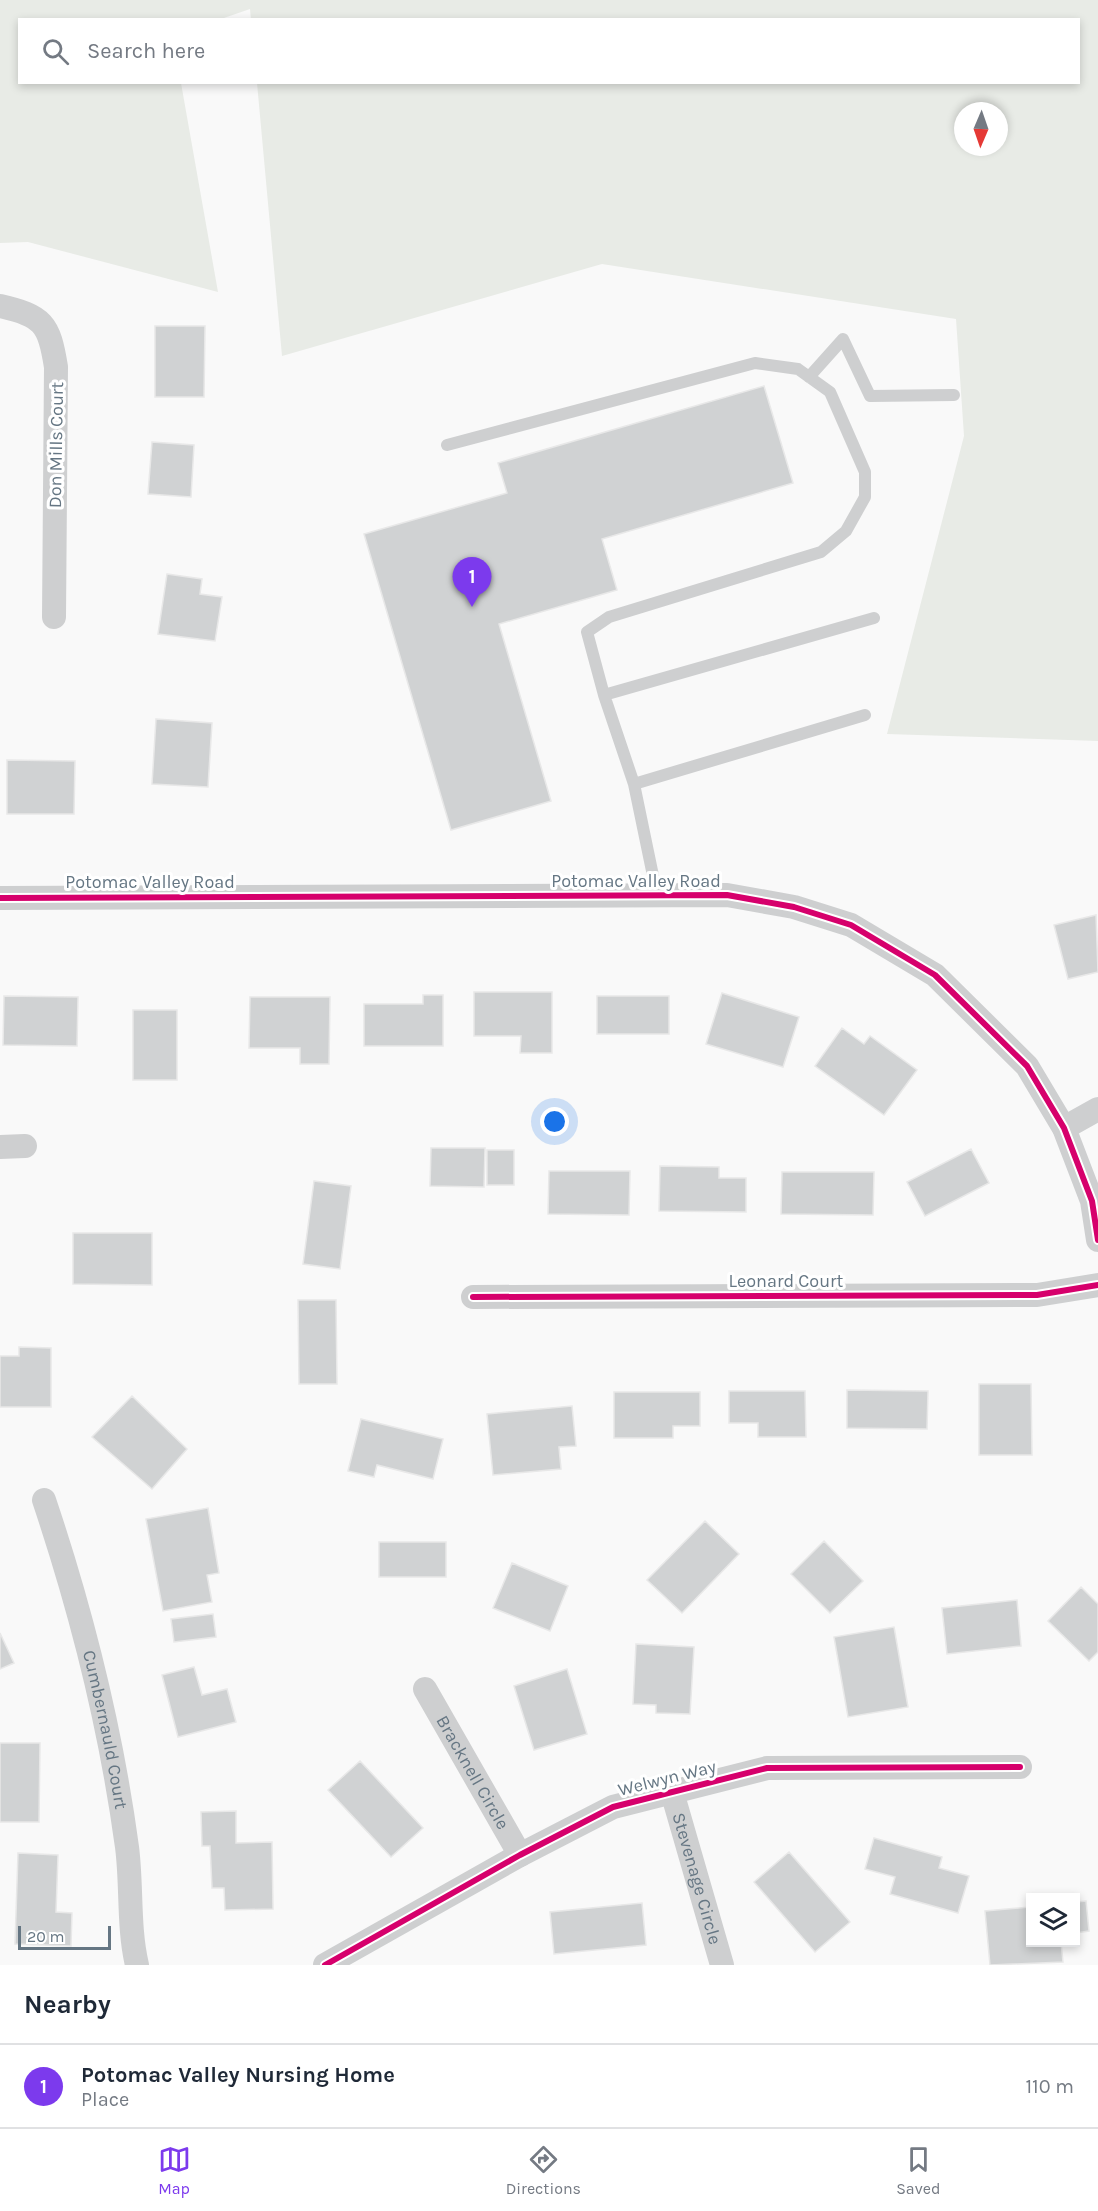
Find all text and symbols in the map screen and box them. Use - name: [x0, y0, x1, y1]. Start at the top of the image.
- search box: [18, 18, 1080, 84]
- icon: search: [39, 35, 72, 68]
- text: Search here: [87, 38, 205, 64]
- north arrow: [954, 102, 1008, 156]
- street label: Don Mills Court: [44, 381, 68, 508]
- pin: 1: [452, 558, 492, 607]
- street label: Potomac Valley Road: [551, 870, 721, 892]
- street label: Potomac Valley Road: [65, 871, 235, 893]
- your location: [540, 1107, 569, 1136]
- street label: Leonard Court: [729, 1270, 844, 1292]
- street label: Cumbernauld Court: [78, 1648, 132, 1811]
- street label: Bracknell Circle: [431, 1711, 514, 1833]
- street label: Welwyn Way: [616, 1755, 719, 1801]
- street label: Stevenage Circle: [668, 1810, 726, 1947]
- map controls: [1026, 1893, 1080, 1947]
- button: layers: [1026, 1893, 1080, 1947]
- scale bar: [18, 1923, 111, 1950]
- text: 20 m: [27, 1927, 65, 1946]
- text: Nearby: [24, 1989, 111, 2020]
- text: Potomac Valley Nursing Home: [81, 2062, 395, 2088]
- text: 1: [40, 2075, 47, 2098]
- text: 110 m: [1025, 2075, 1074, 2098]
- text: Place: [81, 2088, 129, 2111]
- tab: Map: [158, 2143, 191, 2198]
- tab: Directions: [506, 2143, 581, 2198]
- tab: Saved: [896, 2143, 940, 2198]

